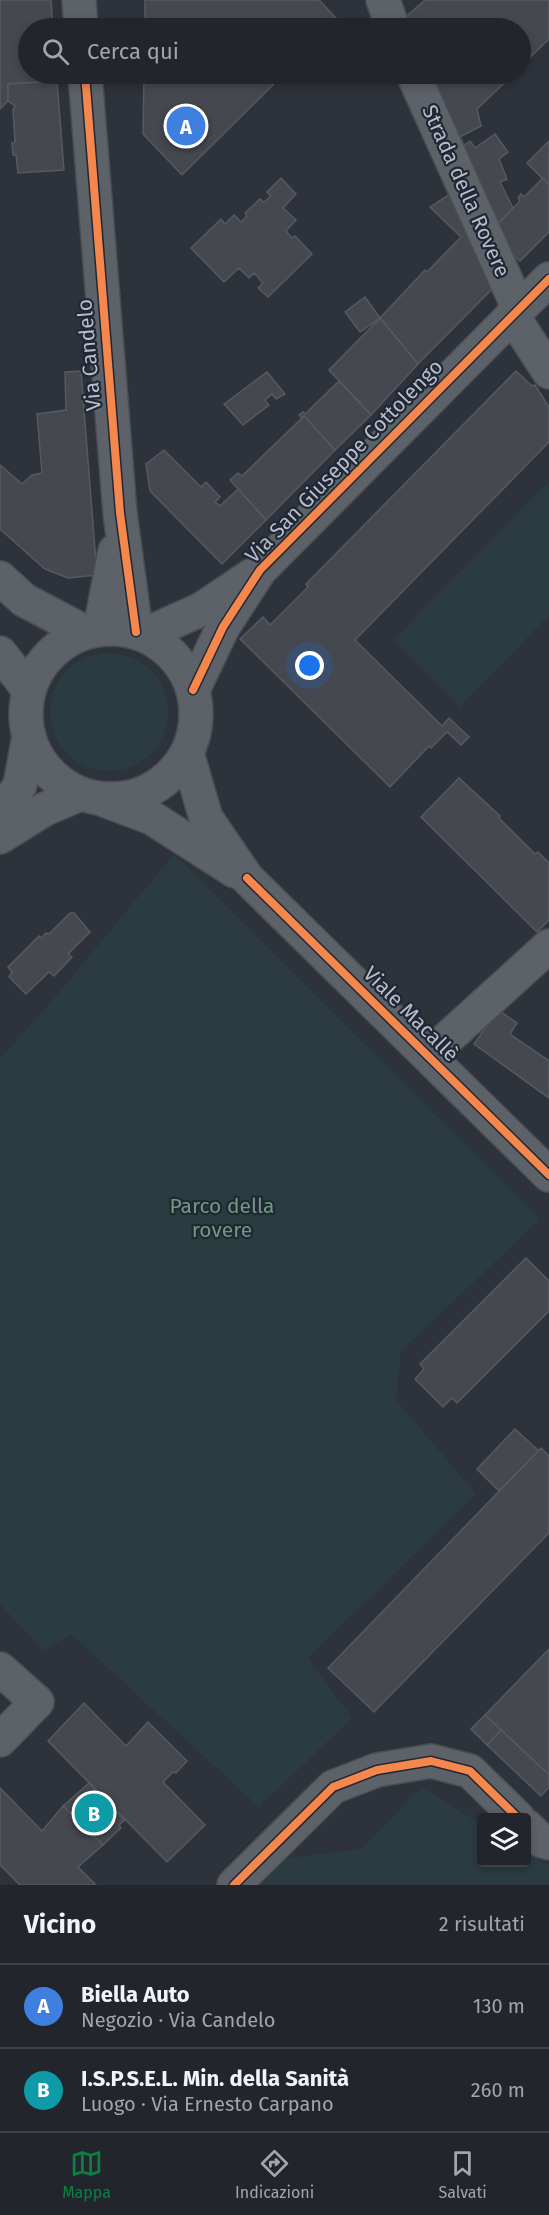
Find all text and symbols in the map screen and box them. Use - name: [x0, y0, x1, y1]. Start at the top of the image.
- search box: [18, 18, 531, 84]
- icon: search: [39, 35, 72, 68]
- text: Cerca qui: [87, 38, 179, 65]
- street label: Strada della Rovere: [416, 101, 516, 281]
- pin: A: [166, 104, 206, 148]
- street label: Via Candelo: [71, 298, 107, 412]
- street label: Via San Giuseppe Cottolengo: [240, 354, 448, 568]
- your location: [295, 651, 324, 680]
- street label: Viale Macallè: [358, 961, 464, 1067]
- park label: Parco della rovere: [169, 1193, 275, 1243]
- pin: B: [74, 1790, 113, 1836]
- map controls: [477, 1813, 531, 1867]
- button: layers: [477, 1813, 531, 1867]
- text: Vicino: [24, 1909, 96, 1940]
- text: 2 risultati: [439, 1912, 525, 1936]
- text: Biella Auto: [81, 1981, 190, 2008]
- text: A: [38, 1994, 49, 2018]
- text: 130 m: [473, 1994, 525, 2018]
- text: Negozio · Via Candelo: [81, 2008, 275, 2032]
- text: I.S.P.S.E.L. Min. della Sanità: [81, 2065, 349, 2092]
- text: B: [37, 2078, 50, 2102]
- text: 260 m: [471, 2078, 525, 2102]
- text: Luogo · Via Ernesto Carpano: [81, 2092, 334, 2116]
- tab: Mappa: [62, 2147, 111, 2202]
- tab: Indicazioni: [235, 2147, 314, 2202]
- tab: Salvati: [438, 2147, 487, 2202]

